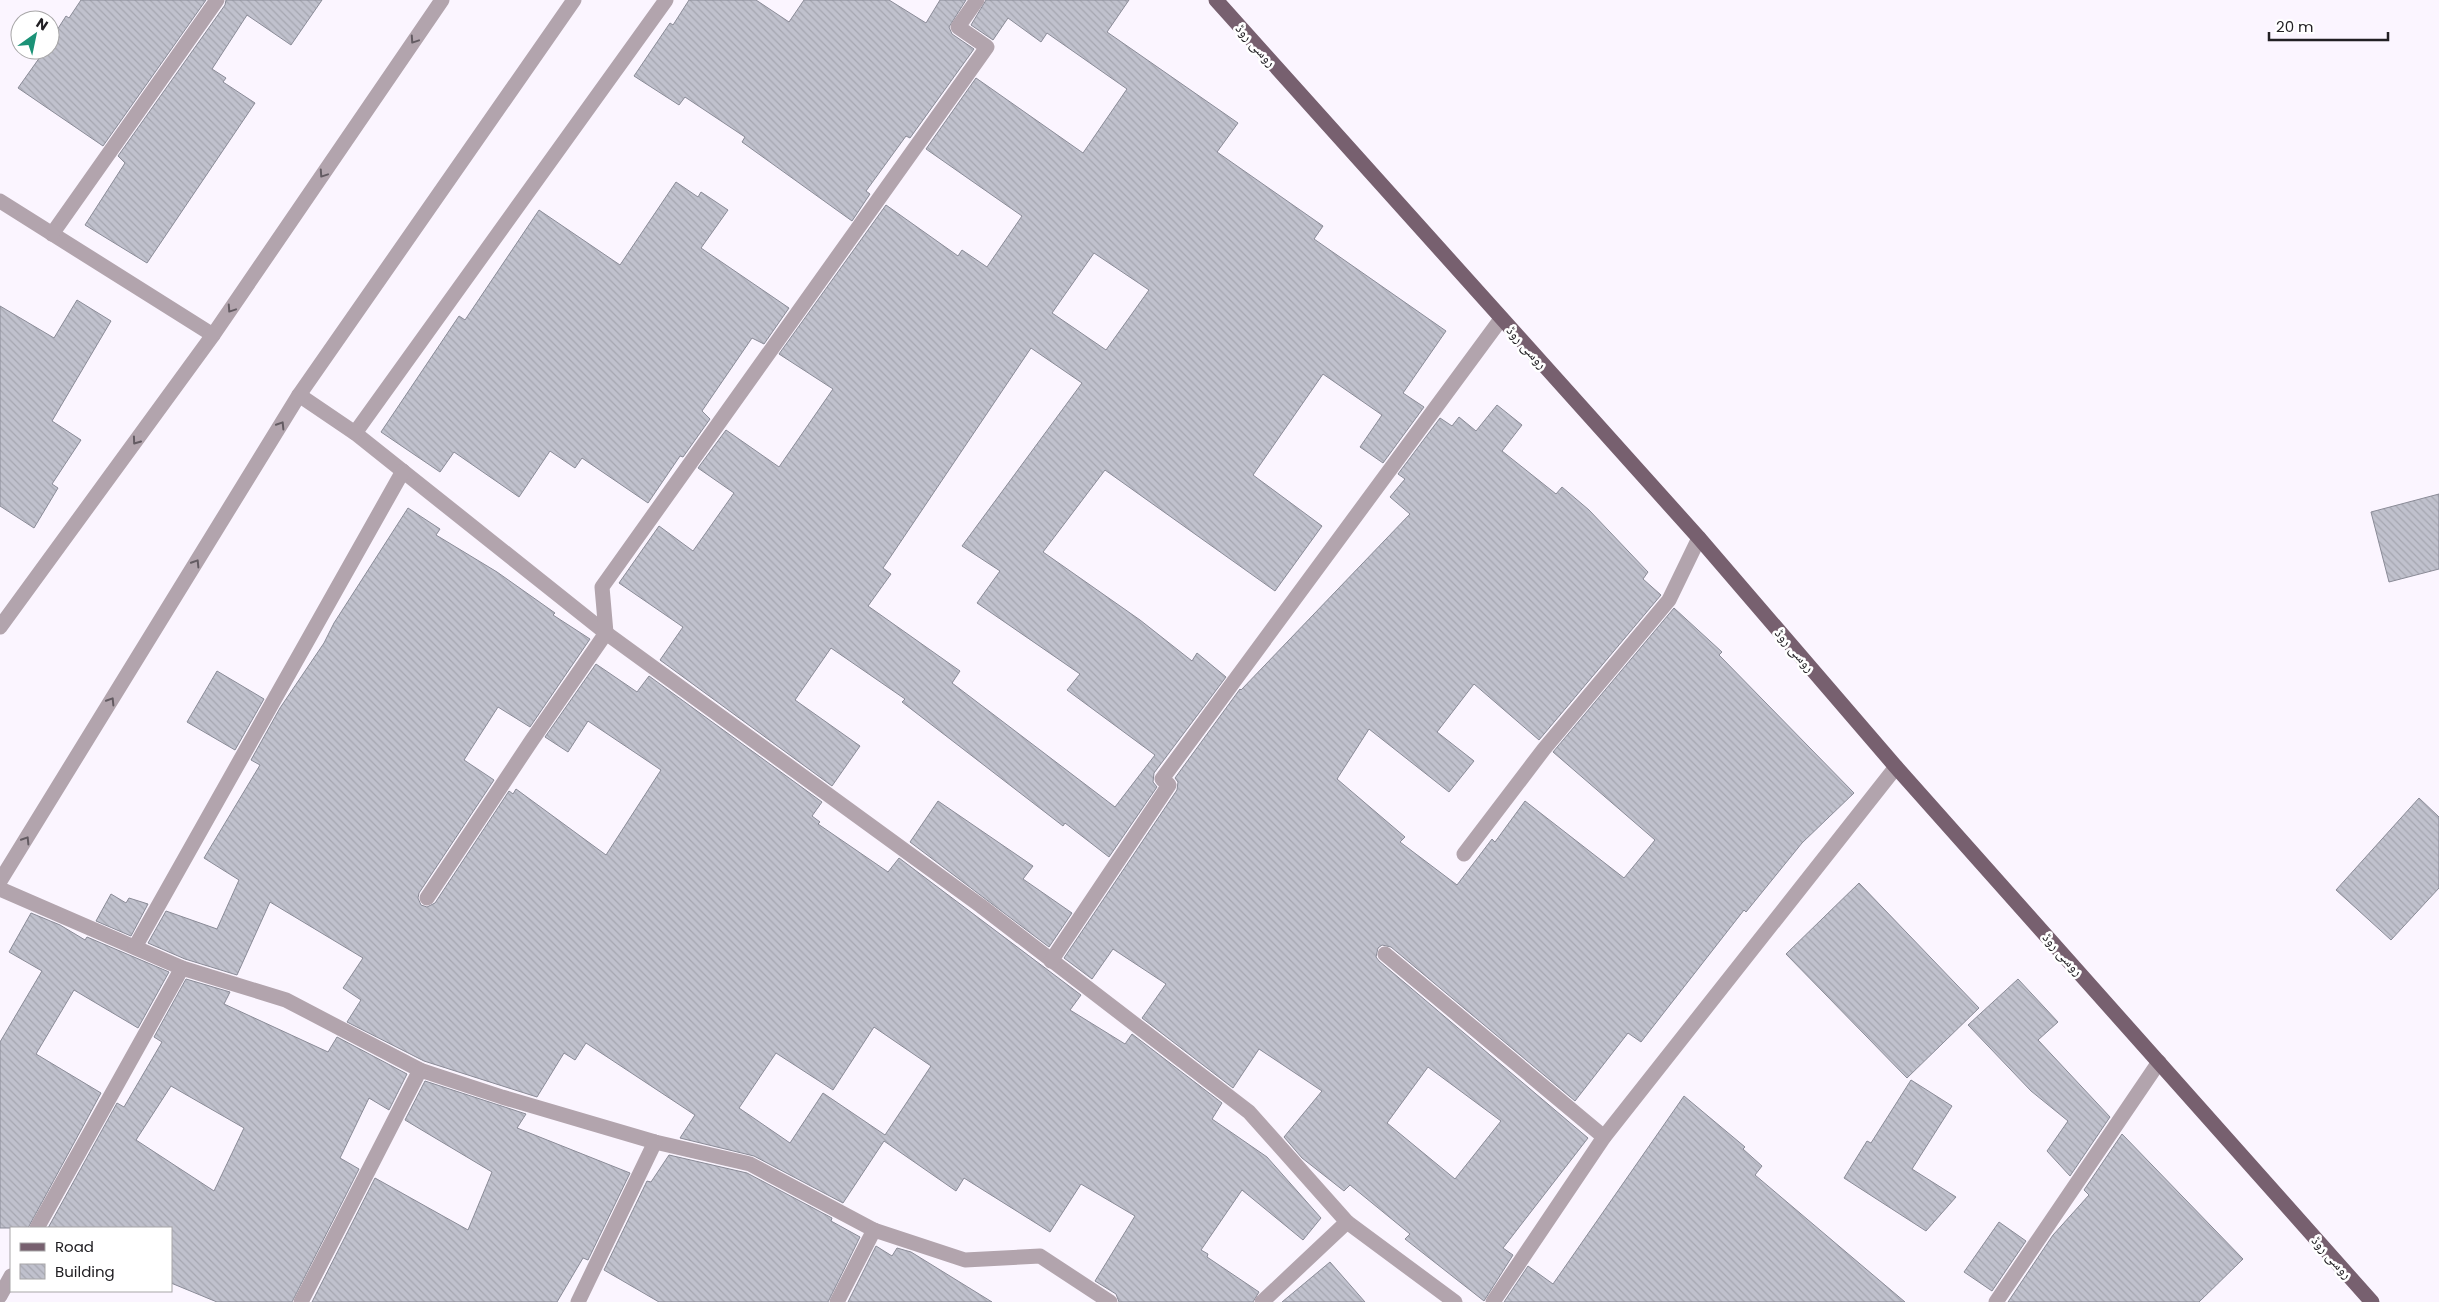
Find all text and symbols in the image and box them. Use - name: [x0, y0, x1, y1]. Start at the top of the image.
- north arrow: [10, 10, 60, 60]
- scale bar: [2269, 10, 2388, 42]
- text: N: [32, 13, 52, 35]
- text: 20 m: [2276, 16, 2314, 37]
- street label: روسی روڈ: [1231, 19, 1281, 71]
- one-way arrow: [411, 34, 420, 44]
- one-way arrow: [320, 169, 329, 178]
- one-way arrow: [228, 303, 237, 312]
- street label: روسی روڈ: [1502, 321, 1552, 373]
- one-way arrow: [275, 421, 285, 430]
- one-way arrow: [133, 435, 142, 444]
- one-way arrow: [190, 559, 200, 568]
- street label: روسی روڈ: [1770, 624, 1820, 676]
- one-way arrow: [104, 698, 114, 707]
- one-way arrow: [19, 836, 29, 845]
- street label: روسی روڈ: [2038, 928, 2088, 980]
- legend: [10, 1227, 172, 1292]
- street label: روسی روڈ: [2307, 1231, 2357, 1283]
- text: Road: [55, 1236, 94, 1257]
- text: Building: [55, 1261, 115, 1282]

